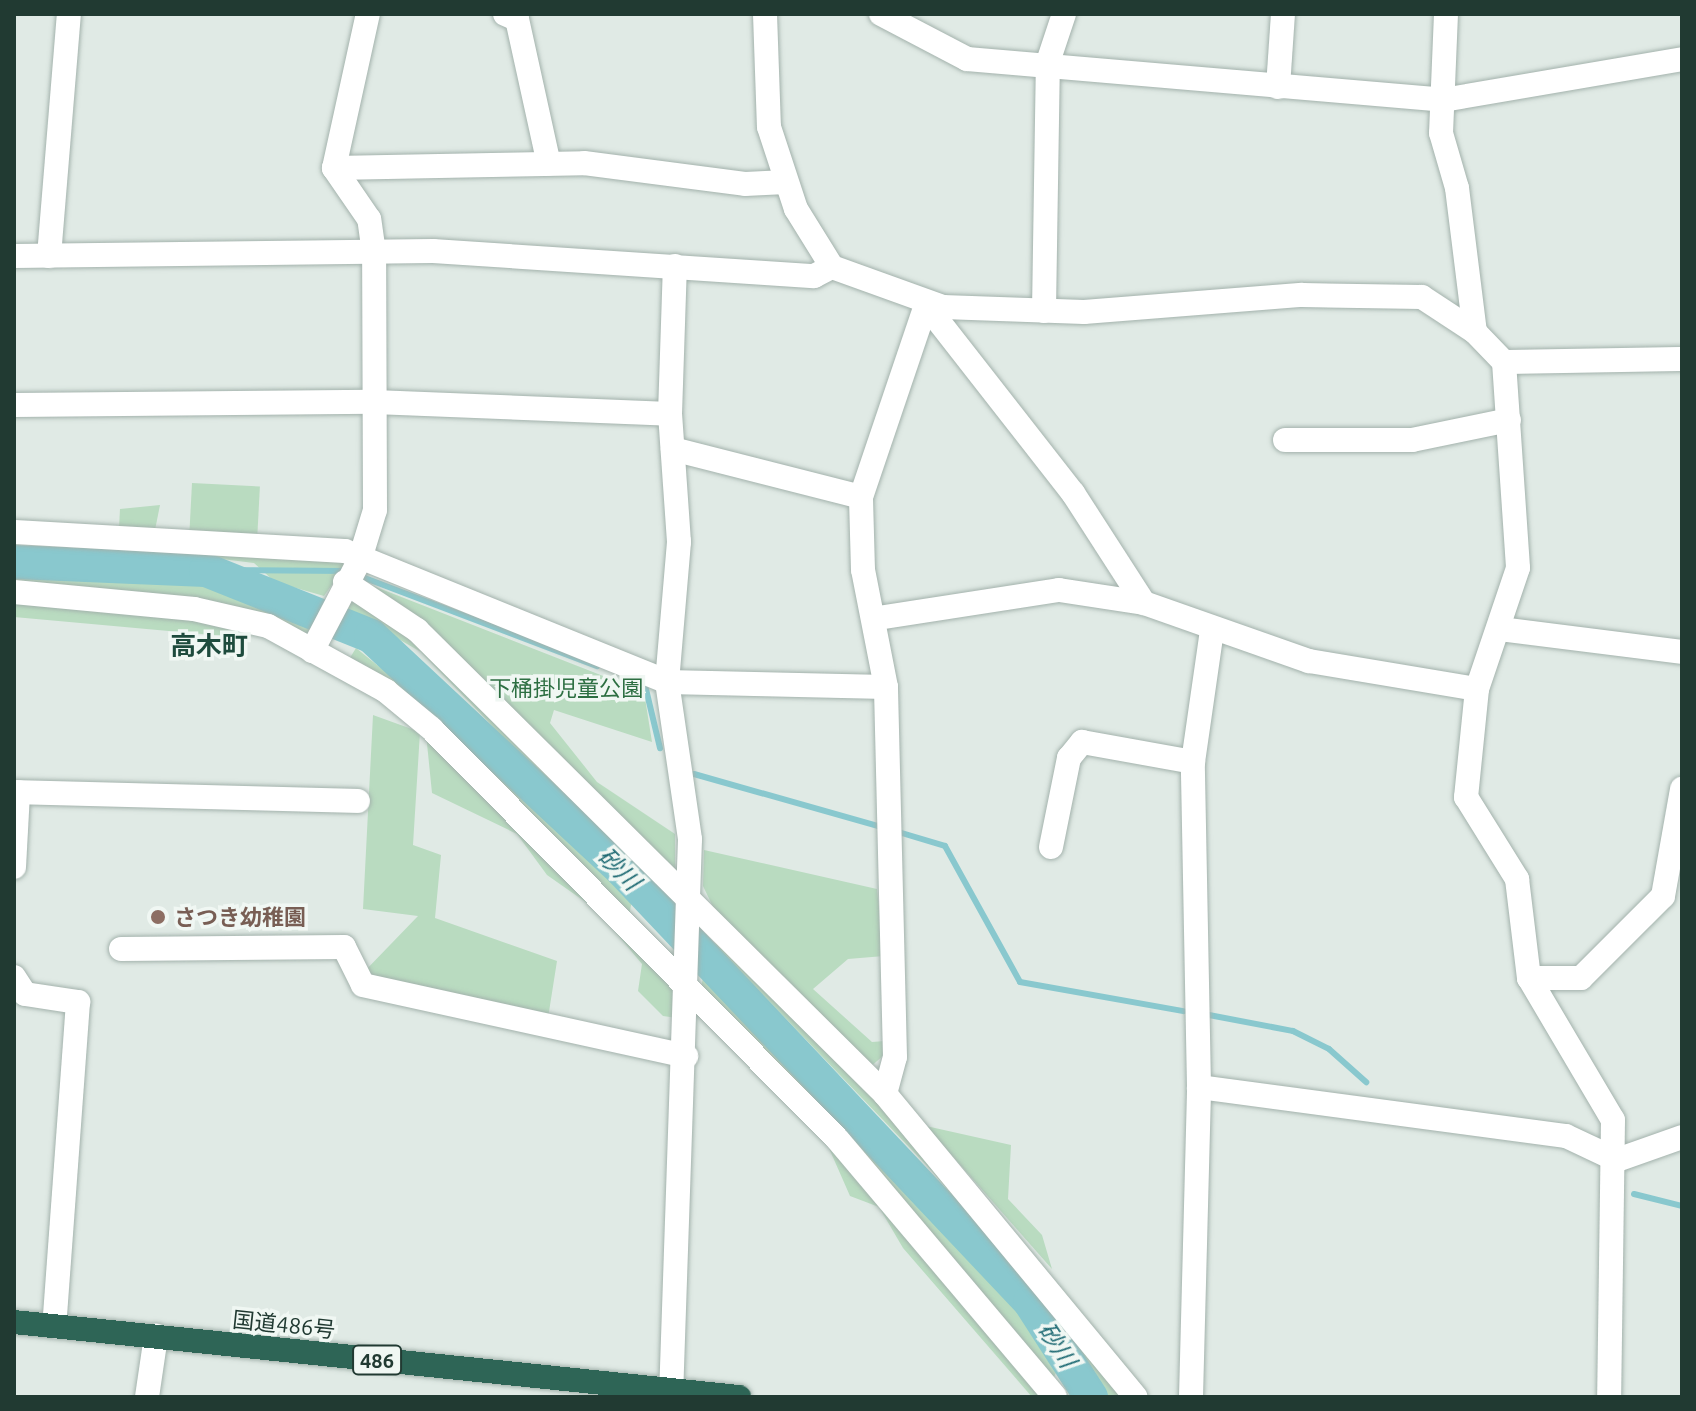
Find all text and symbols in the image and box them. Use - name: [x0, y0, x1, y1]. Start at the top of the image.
- district label: 高木町: [170, 630, 248, 662]
- park label: 下桶掛児童公園: [489, 675, 643, 701]
- water label: 砂川: [592, 842, 646, 896]
- place label: さつき幼稚園: [174, 904, 306, 930]
- marker: さつき幼稚園: [149, 908, 167, 926]
- street label: 国道486号: [231, 1305, 337, 1343]
- water label: 砂川: [1032, 1317, 1082, 1373]
- road number: 486: [351, 1344, 403, 1376]

